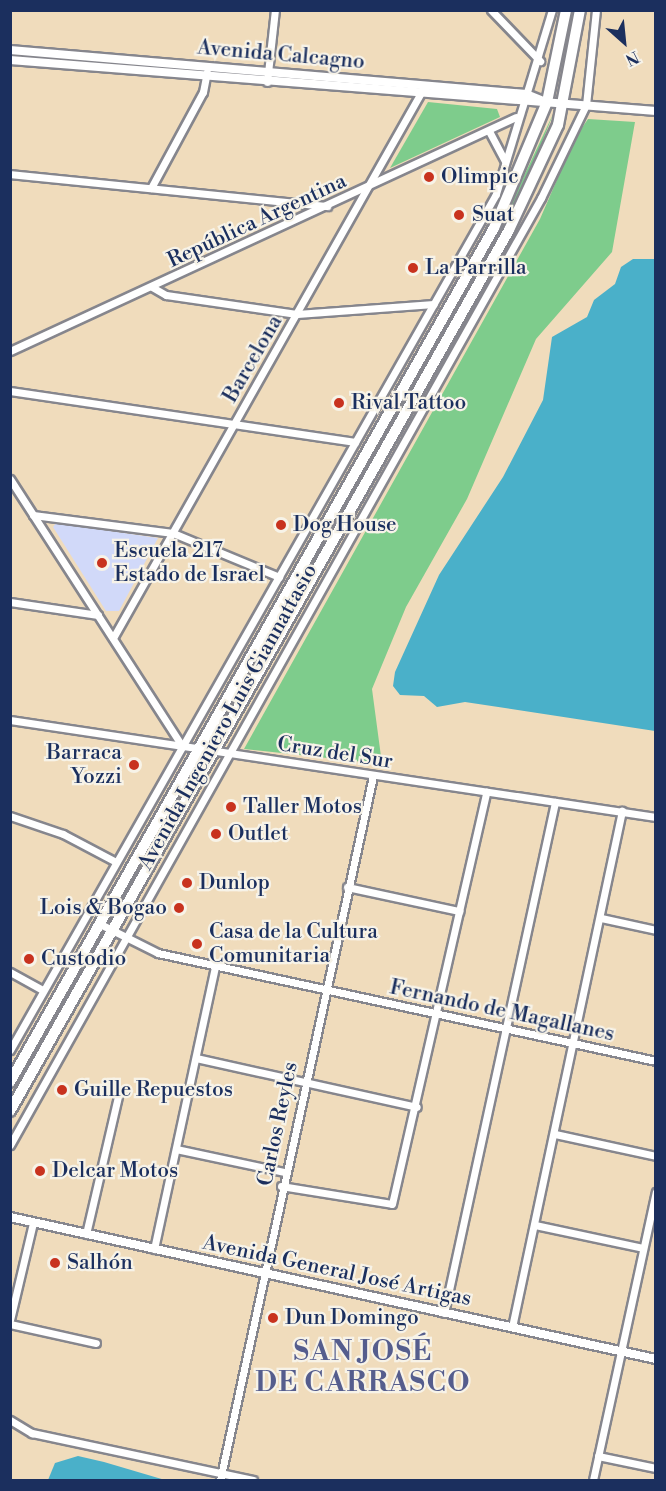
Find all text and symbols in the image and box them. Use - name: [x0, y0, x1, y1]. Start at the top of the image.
- north arrow: [594, 12, 654, 72]
- street label: Avenida Calcagno: [196, 35, 366, 75]
- text: N: [622, 46, 642, 70]
- place label: Olimpic: [441, 164, 519, 190]
- street label: República Argentina: [164, 169, 350, 273]
- marker: Olimpic: [422, 170, 436, 184]
- place label: Suat: [472, 202, 514, 228]
- marker: Suat: [450, 206, 468, 224]
- place label: La Parrilla: [425, 255, 527, 281]
- marker: La Parrilla: [406, 261, 420, 275]
- street label: Barcelona: [218, 311, 288, 407]
- place label: Rival Tattoo: [351, 390, 466, 416]
- marker: Rival Tattoo: [332, 396, 346, 410]
- place label: Dog House: [293, 512, 397, 538]
- marker: Dog House: [274, 518, 288, 532]
- place label: Escuela 217 Estado de Israel: [114, 538, 265, 588]
- marker: Escuela 217 Estado de Israel: [95, 556, 109, 570]
- street label: Avenida Ingeniero Luis Giannattasio: [133, 560, 323, 874]
- street label: Cruz del Sur: [275, 731, 395, 775]
- place label: Barraca Yozzi: [46, 740, 122, 790]
- marker: Barraca Yozzi: [127, 758, 141, 772]
- place label: Taller Motos: [243, 794, 362, 820]
- marker: Taller Motos: [224, 800, 238, 814]
- place label: Outlet: [228, 821, 288, 847]
- marker: Outlet: [209, 827, 223, 841]
- place label: Dunlop: [199, 870, 270, 896]
- marker: Dunlop: [180, 876, 194, 890]
- place label: Lois & Bogao: [40, 895, 167, 921]
- marker: Lois & Bogao: [172, 901, 186, 915]
- place label: Casa de la Cultura Comunitaria: [209, 919, 378, 969]
- marker: Casa de la Cultura Comunitaria: [190, 937, 204, 951]
- place label: Custodio: [41, 946, 126, 972]
- marker: Custodio: [22, 952, 36, 966]
- street label: Fernando de Magallanes: [387, 975, 617, 1047]
- street label: Carlos Reyles: [253, 1060, 303, 1188]
- place label: Guille Repuestos: [74, 1077, 233, 1103]
- marker: Guille Repuestos: [55, 1083, 69, 1097]
- place label: Delcar Motos: [52, 1158, 178, 1184]
- marker: Delcar Motos: [33, 1164, 47, 1178]
- street label: Avenida General José Artigas: [200, 1230, 474, 1312]
- place label: Salhón: [67, 1250, 133, 1276]
- marker: Salhón: [48, 1256, 62, 1270]
- place label: Dun Domingo: [285, 1305, 419, 1331]
- marker: Dun Domingo: [266, 1311, 280, 1325]
- district label: SAN JOSÉ DE CARRASCO: [255, 1336, 471, 1399]

